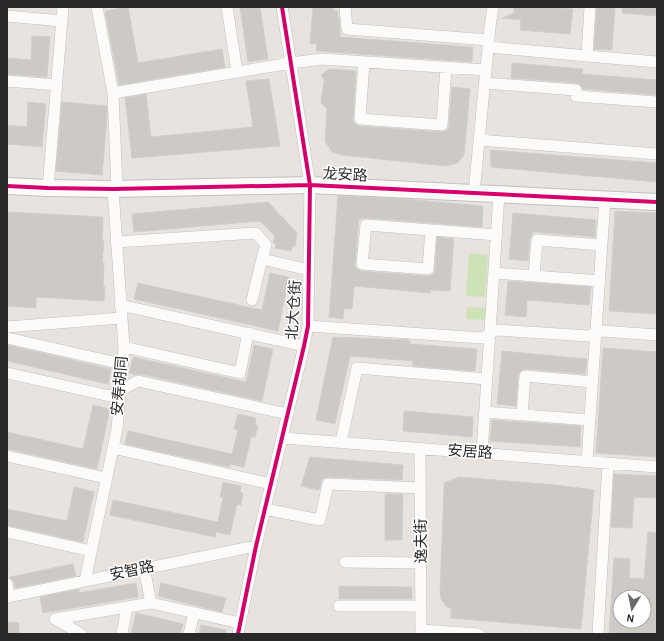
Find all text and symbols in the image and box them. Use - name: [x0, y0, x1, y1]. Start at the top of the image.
- street label: 龙安路: [322, 164, 368, 184]
- street label: 北大仓街: [282, 279, 304, 340]
- street label: 安寿胡同: [109, 355, 130, 417]
- street label: 安居路: [447, 442, 493, 461]
- street label: 逸夫街: [413, 518, 429, 564]
- street label: 安智路: [108, 558, 156, 583]
- north arrow: [612, 589, 652, 629]
- text: N: [626, 612, 635, 624]

